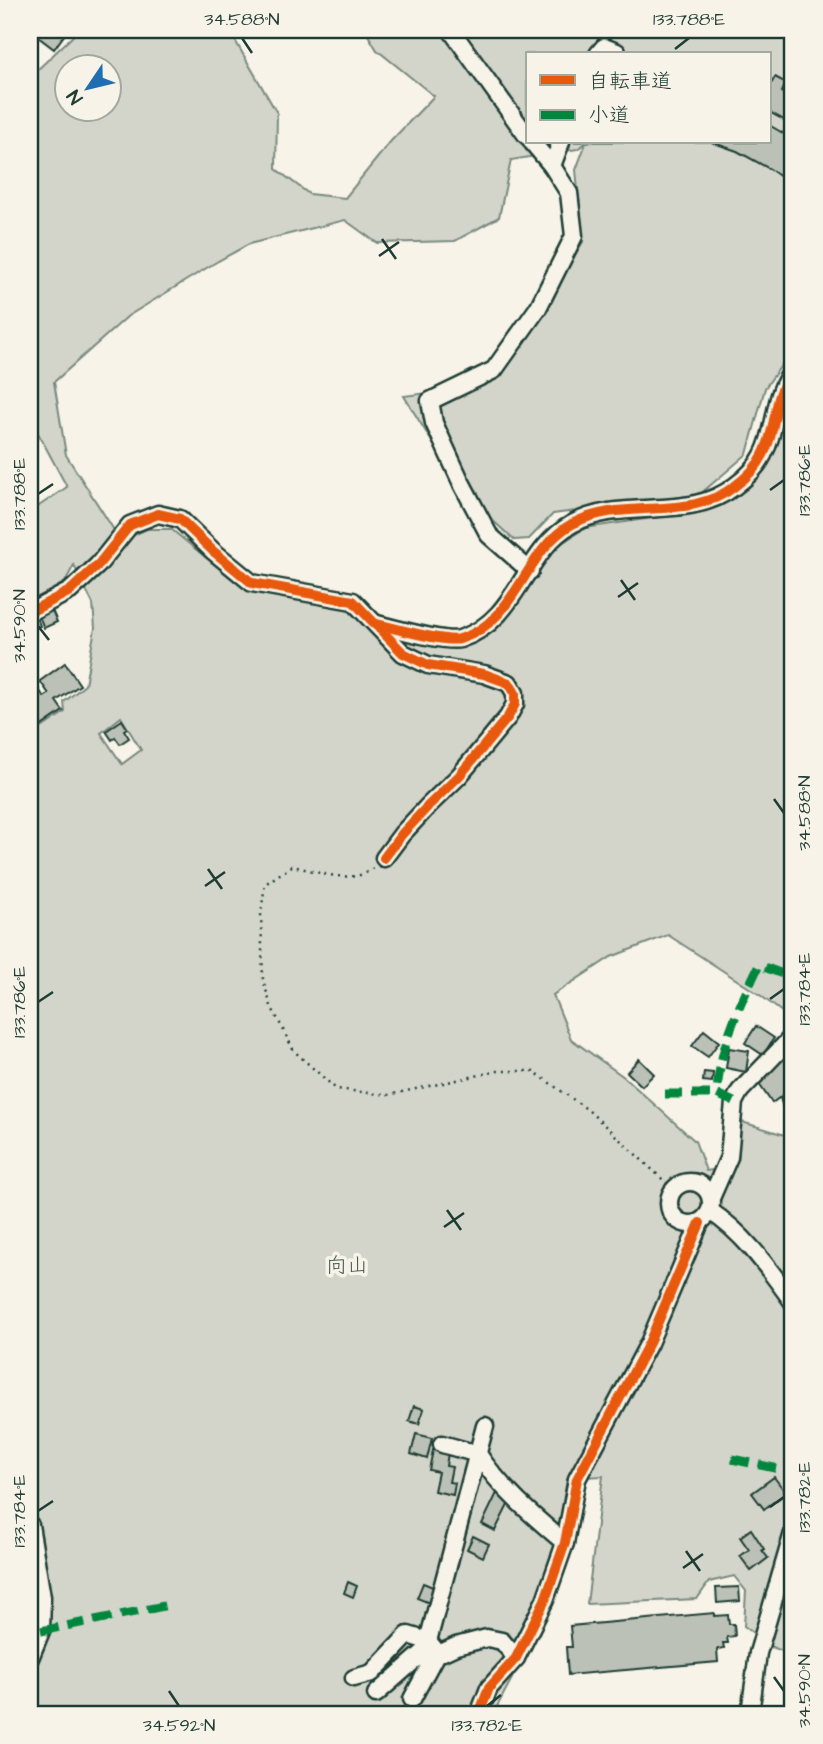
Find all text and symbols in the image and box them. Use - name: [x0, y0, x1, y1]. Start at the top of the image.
- text: 34.588°N: [204, 7, 280, 32]
- text: 133.788°E: [653, 7, 725, 32]
- north arrow: [52, 52, 122, 122]
- legend: [526, 52, 770, 144]
- text: 自転車道: [588, 67, 672, 96]
- text: N: [61, 84, 90, 110]
- text: 小道: [588, 101, 630, 130]
- text: 133.786°E: [792, 444, 817, 516]
- text: 133.788°E: [7, 458, 32, 530]
- text: 34.590°N: [7, 589, 32, 663]
- text: 34.588°N: [792, 775, 817, 851]
- text: 133.784°E: [792, 952, 817, 1025]
- text: 133.786°E: [7, 966, 32, 1038]
- park label: 向山: [326, 1251, 368, 1280]
- text: 133.782°E: [792, 1461, 817, 1532]
- text: 133.784°E: [7, 1474, 32, 1547]
- text: 34.590°N: [792, 1654, 817, 1728]
- text: 34.592°N: [143, 1713, 215, 1738]
- text: 133.782°E: [452, 1713, 523, 1738]

